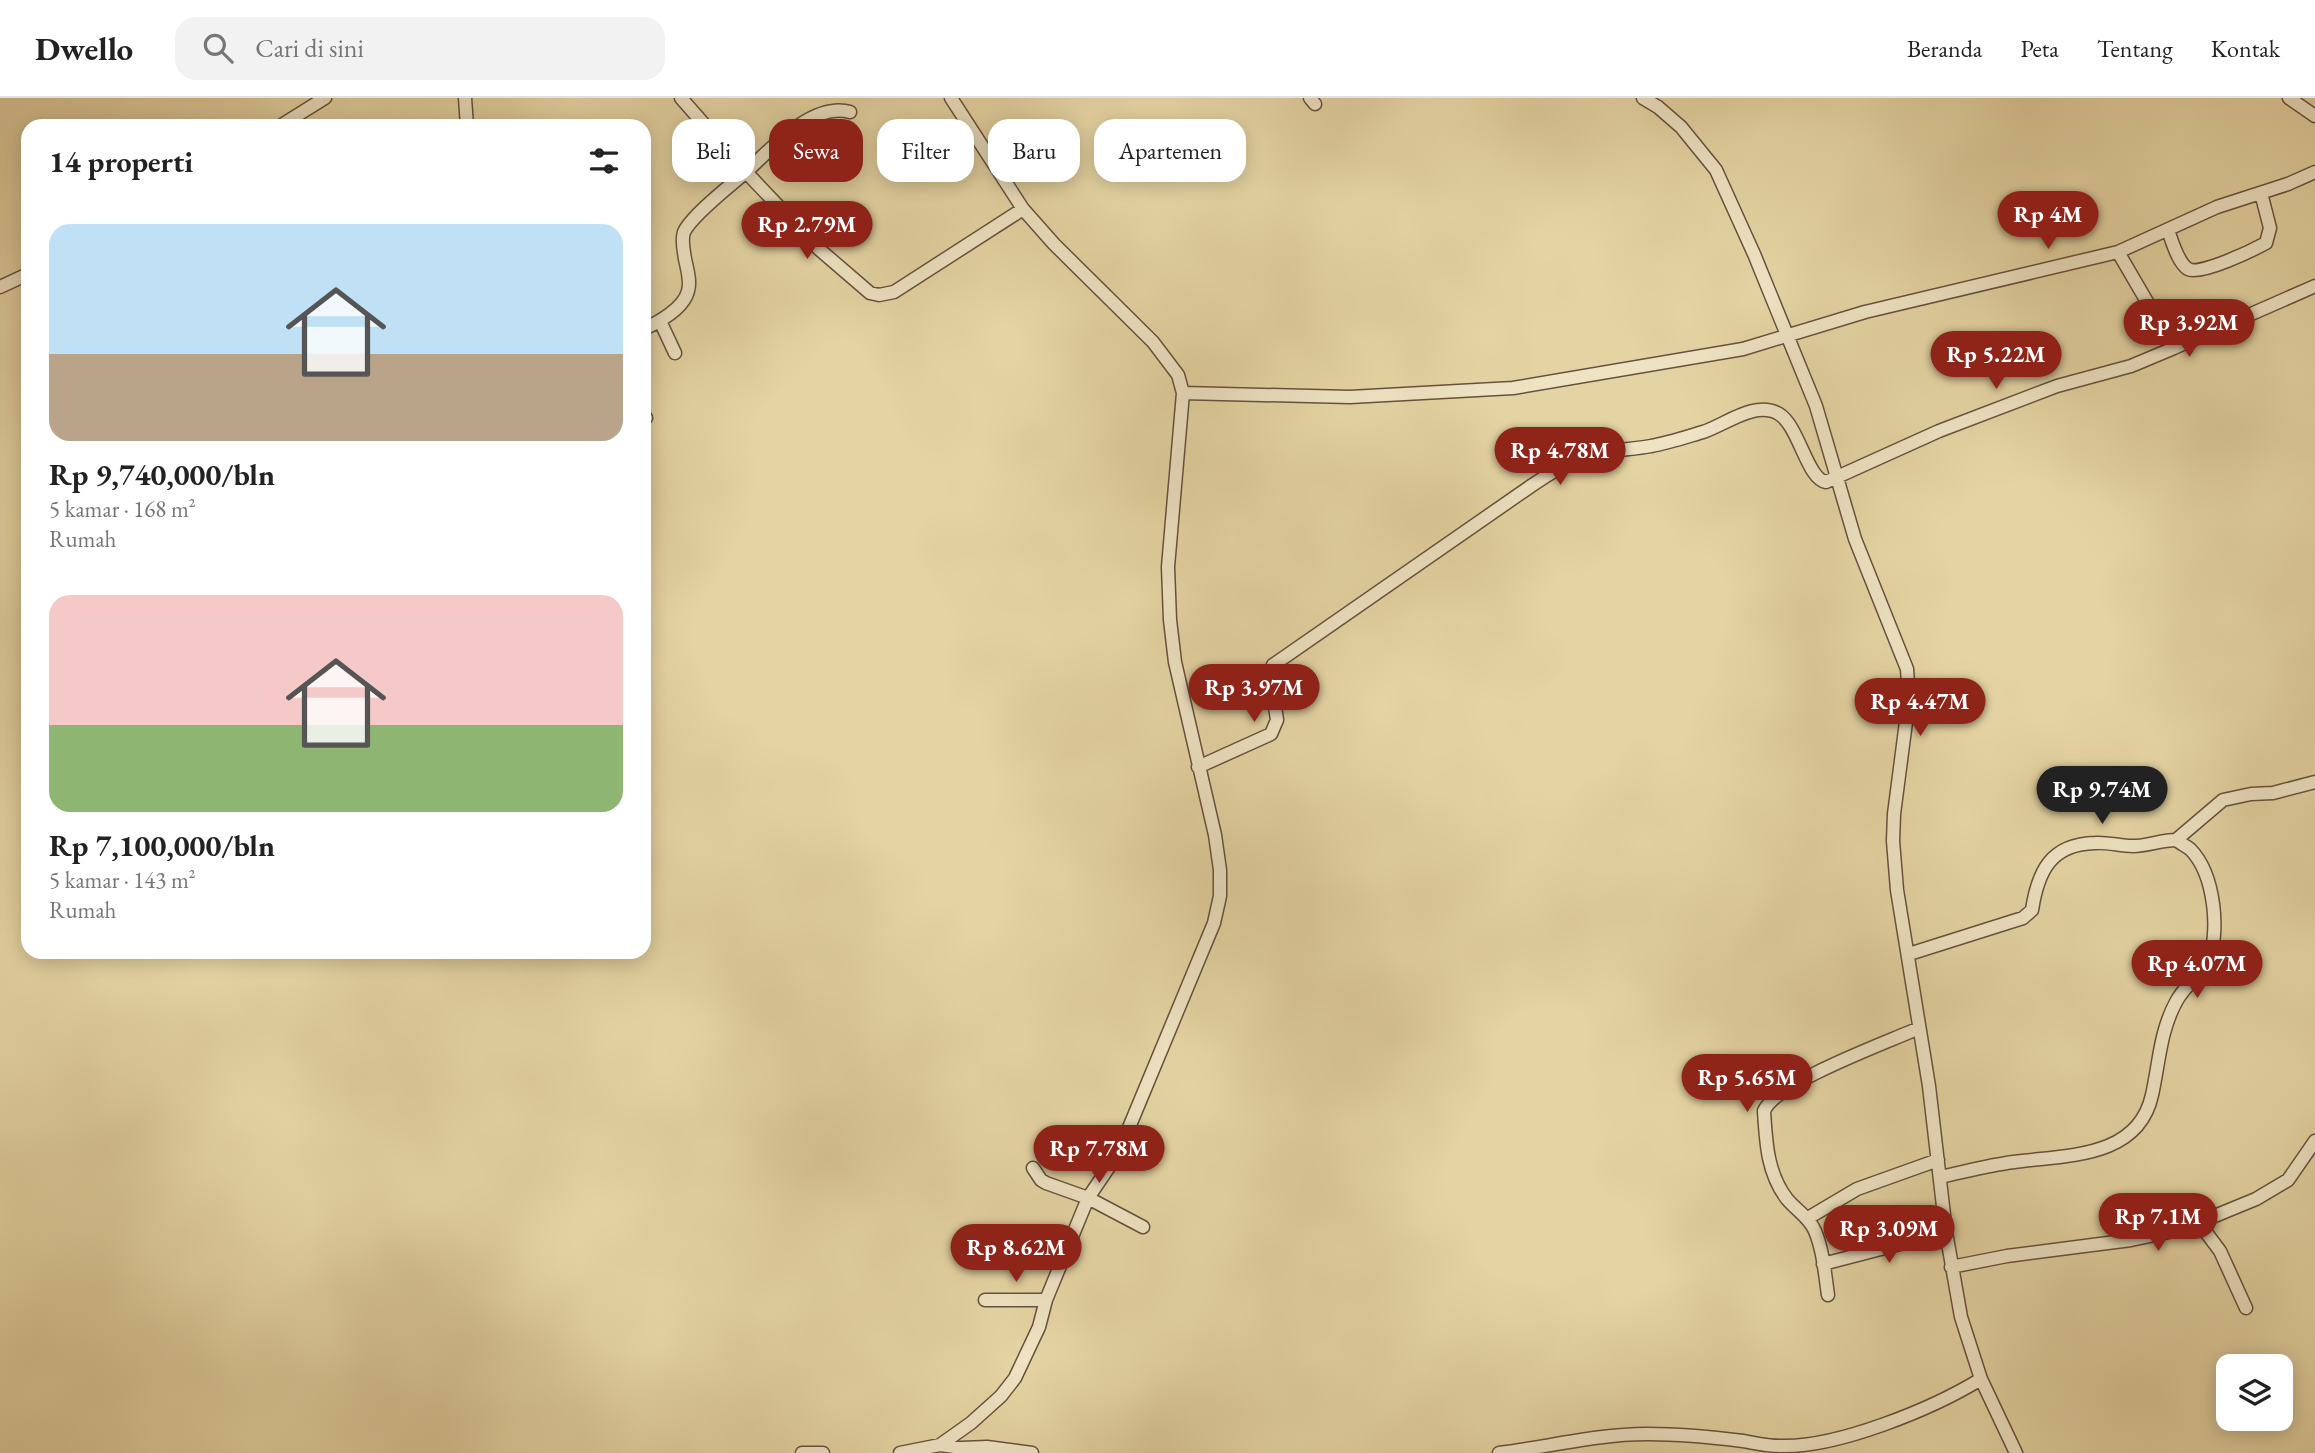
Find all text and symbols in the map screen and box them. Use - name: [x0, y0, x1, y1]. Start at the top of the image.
- search box: [175, 17, 665, 80]
- text: Dwello: [35, 27, 133, 70]
- icon: search: [199, 29, 237, 67]
- text: Cari di sini: [255, 31, 364, 65]
- text: Beranda: [1907, 33, 1982, 64]
- text: Peta: [2020, 33, 2059, 64]
- text: Tentang: [2097, 33, 2173, 64]
- text: Kontak: [2211, 33, 2280, 64]
- chip: Beli: [672, 119, 755, 182]
- chip: Sewa: [769, 119, 863, 182]
- chip: Filter: [877, 119, 974, 182]
- chip: Baru: [988, 119, 1080, 182]
- chip: Apartemen: [1094, 119, 1246, 182]
- text: 14 properti: [49, 142, 193, 181]
- icon: filters: [585, 142, 623, 180]
- pin: Rp 4M: [1999, 192, 2097, 251]
- text: Rp 4M: [2014, 199, 2082, 229]
- pin: Rp 2.79M: [735, 202, 879, 261]
- text: Rp 2.79M: [758, 209, 856, 239]
- icon: home: [273, 269, 399, 395]
- pin: Rp 3.92M: [2117, 300, 2261, 359]
- text: Rp 3.92M: [2140, 307, 2238, 337]
- pin: Rp 5.22M: [1924, 331, 2068, 391]
- text: Rp 5.22M: [1947, 339, 2045, 369]
- pin: Rp 4.78M: [1488, 428, 1632, 487]
- text: Rp 4.78M: [1511, 435, 1609, 465]
- text: Rp 9,740,000/bln: [49, 455, 275, 494]
- text: 5 kamar · 168 m²: [49, 494, 196, 524]
- text: Rumah: [49, 524, 116, 554]
- icon: home: [273, 640, 399, 766]
- pin: Rp 3.97M: [1182, 664, 1326, 724]
- text: Rp 3.97M: [1205, 672, 1303, 702]
- pin: Rp 4.47M: [1848, 678, 1992, 738]
- text: Rp 4.47M: [1871, 686, 1969, 716]
- pin: Rp 9.74M: [2030, 766, 2174, 826]
- text: Rp 9.74M: [2053, 774, 2151, 804]
- text: Rp 7,100,000/bln: [49, 826, 275, 865]
- text: 5 kamar · 143 m²: [49, 865, 196, 895]
- text: Rumah: [49, 895, 116, 925]
- pin: Rp 4.07M: [2125, 940, 2269, 1000]
- text: Rp 4.07M: [2148, 948, 2246, 978]
- pin: Rp 5.65M: [1675, 1054, 1819, 1114]
- text: Rp 5.65M: [1698, 1062, 1796, 1092]
- pin: Rp 7.78M: [1027, 1126, 1171, 1185]
- text: Rp 7.78M: [1050, 1133, 1148, 1163]
- pin: Rp 7.1M: [2093, 1194, 2223, 1253]
- text: Rp 7.1M: [2115, 1201, 2201, 1231]
- pin: Rp 3.09M: [1817, 1206, 1961, 1265]
- text: Rp 3.09M: [1840, 1213, 1938, 1243]
- pin: Rp 8.62M: [944, 1224, 1088, 1284]
- text: Rp 8.62M: [967, 1232, 1065, 1262]
- map controls: [2216, 1354, 2293, 1431]
- button: layers: [2216, 1354, 2293, 1431]

